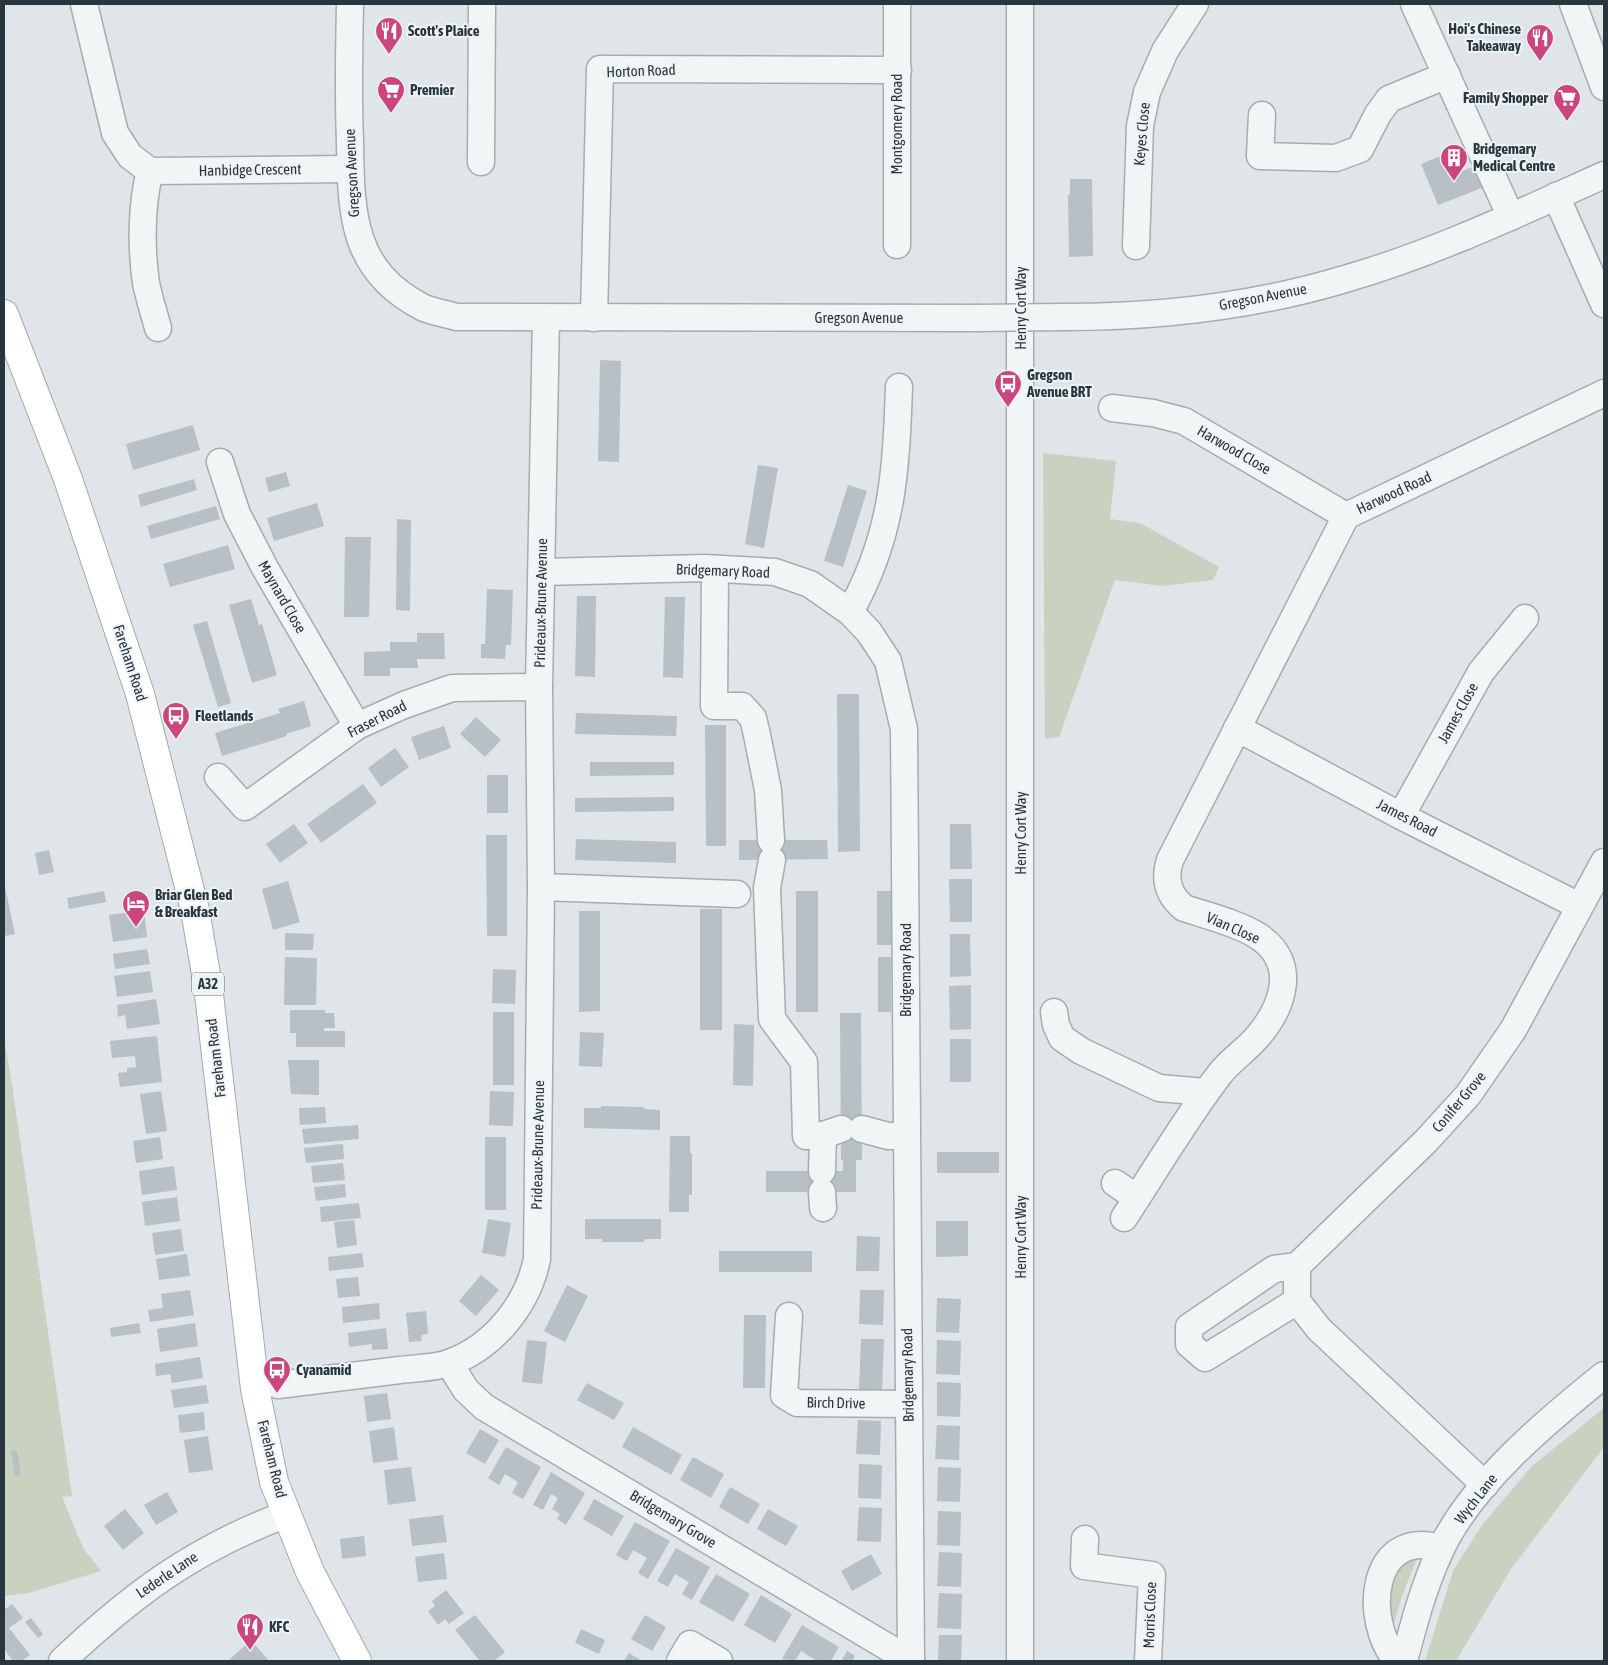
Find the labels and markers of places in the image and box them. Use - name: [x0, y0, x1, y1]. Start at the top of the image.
- restaurant icon: Scott's Plaice: [374, 16, 404, 55]
- place label: Hoi's Chinese Takeaway: [1448, 20, 1522, 54]
- place label: Scott's Plaice: [408, 22, 480, 39]
- restaurant icon: Hoi's Chinese Takeaway: [1525, 23, 1555, 62]
- supermarket icon: Premier: [376, 75, 406, 114]
- place label: Premier: [410, 81, 455, 98]
- supermarket icon: Family Shopper: [1552, 83, 1582, 122]
- place label: Family Shopper: [1463, 89, 1549, 106]
- place label: Bridgemary Medical Centre: [1473, 140, 1555, 174]
- building icon: Bridgemary Medical Centre: [1439, 143, 1469, 182]
- place label: Gregson Avenue BRT: [1026, 366, 1092, 400]
- bus stop icon: Gregson Avenue BRT: [993, 369, 1023, 408]
- bus stop icon: Fleetlands: [161, 701, 191, 740]
- place label: Fleetlands: [195, 707, 254, 724]
- place label: Briar Glen Bed & Breakfast: [155, 886, 232, 920]
- hotel icon: Briar Glen Bed & Breakfast: [121, 889, 151, 928]
- bus stop icon: Cyanamid: [262, 1355, 292, 1394]
- place label: Cyanamid: [296, 1361, 351, 1378]
- restaurant icon: KFC: [235, 1612, 265, 1651]
- place label: KFC: [269, 1618, 289, 1635]

